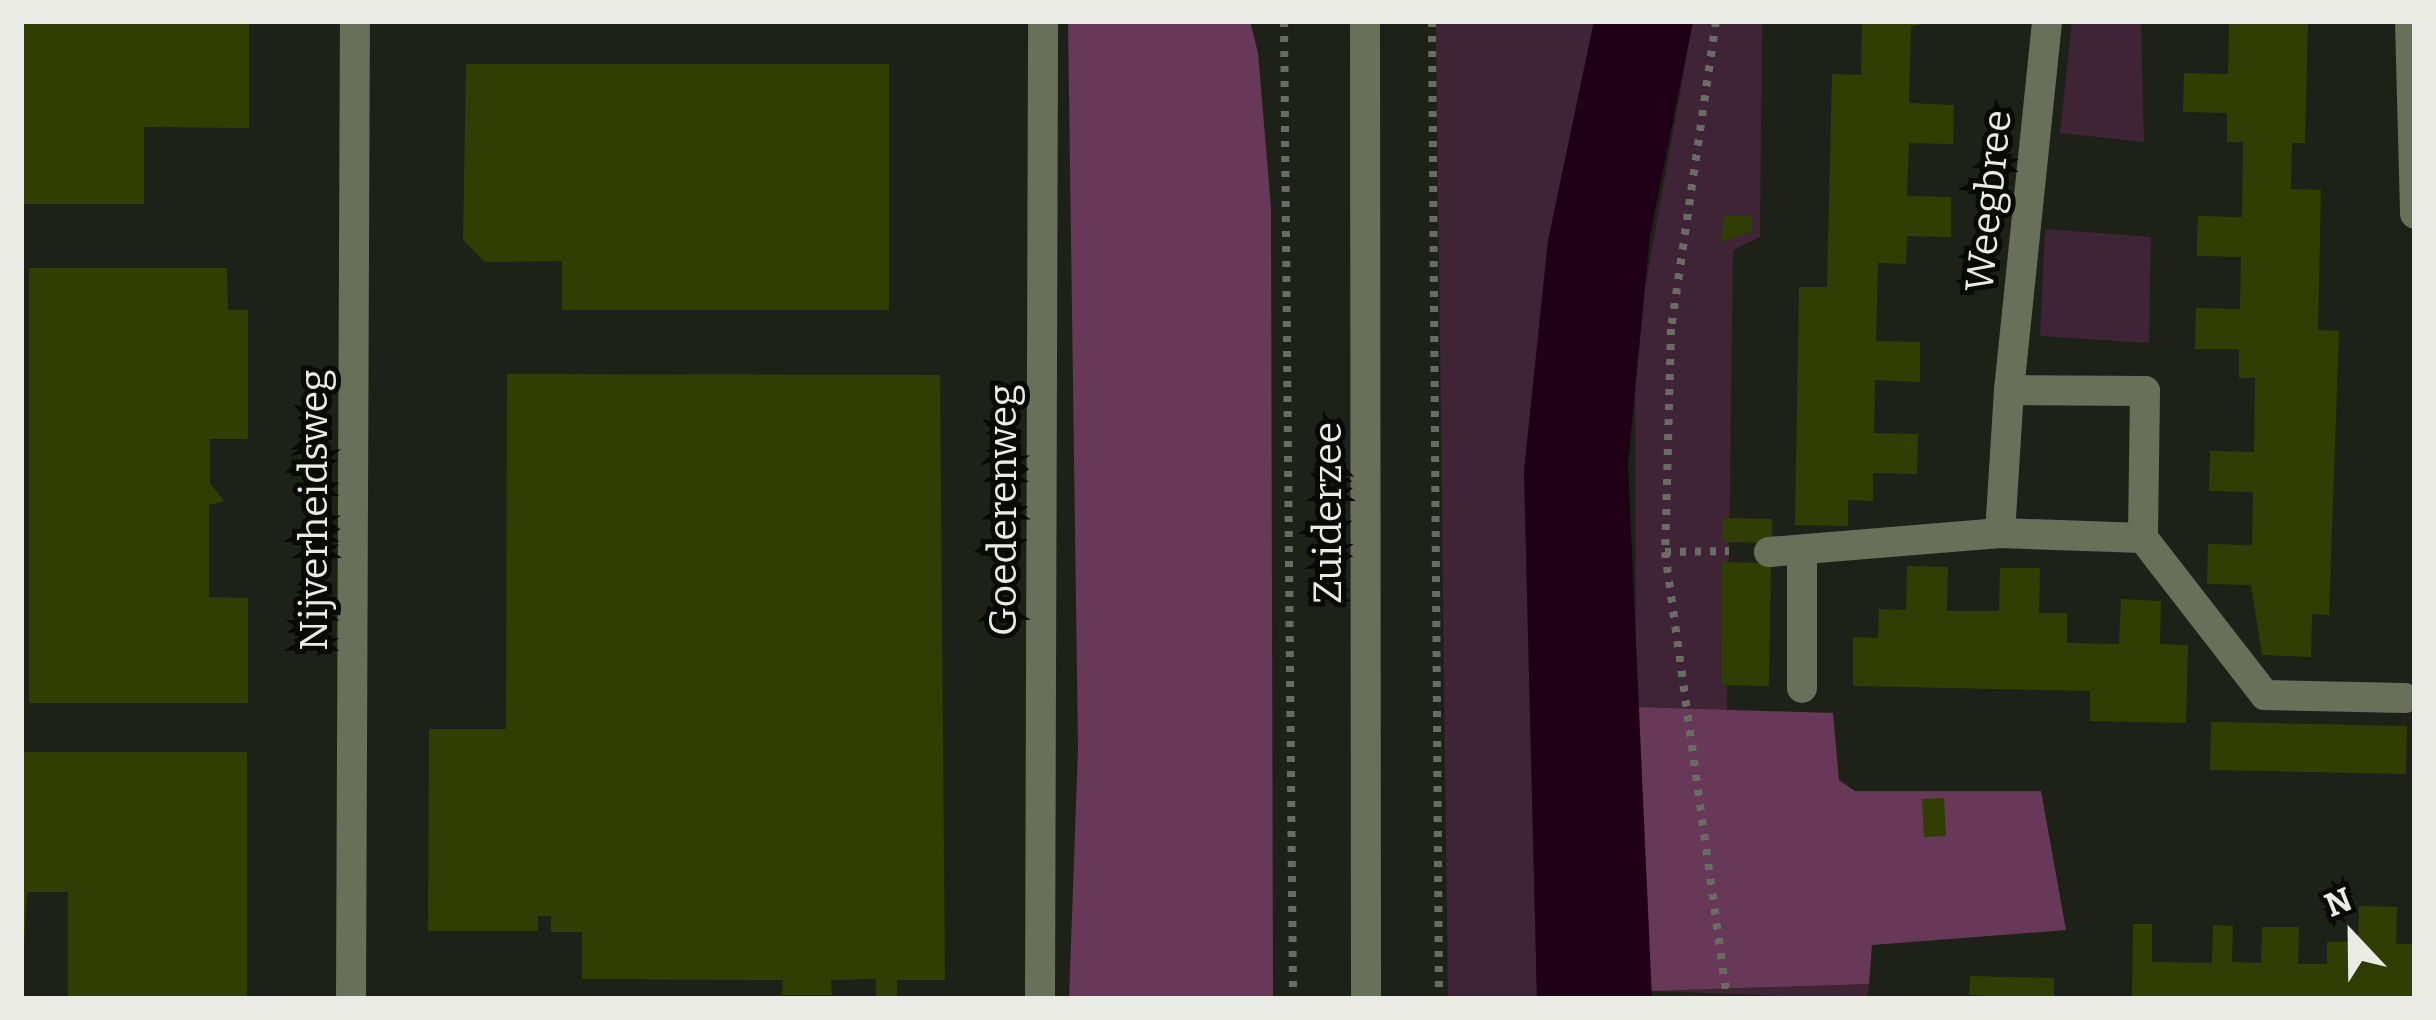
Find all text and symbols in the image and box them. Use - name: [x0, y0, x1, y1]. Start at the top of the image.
- street label: Weegbree: [1956, 108, 2022, 294]
- street label: Nijverheidsweg: [291, 369, 337, 651]
- street label: Goederenweg: [980, 384, 1026, 636]
- street label: Zuiderzee: [1305, 422, 1351, 604]
- north arrow: [2292, 876, 2412, 996]
- text: N: [2319, 879, 2358, 926]

